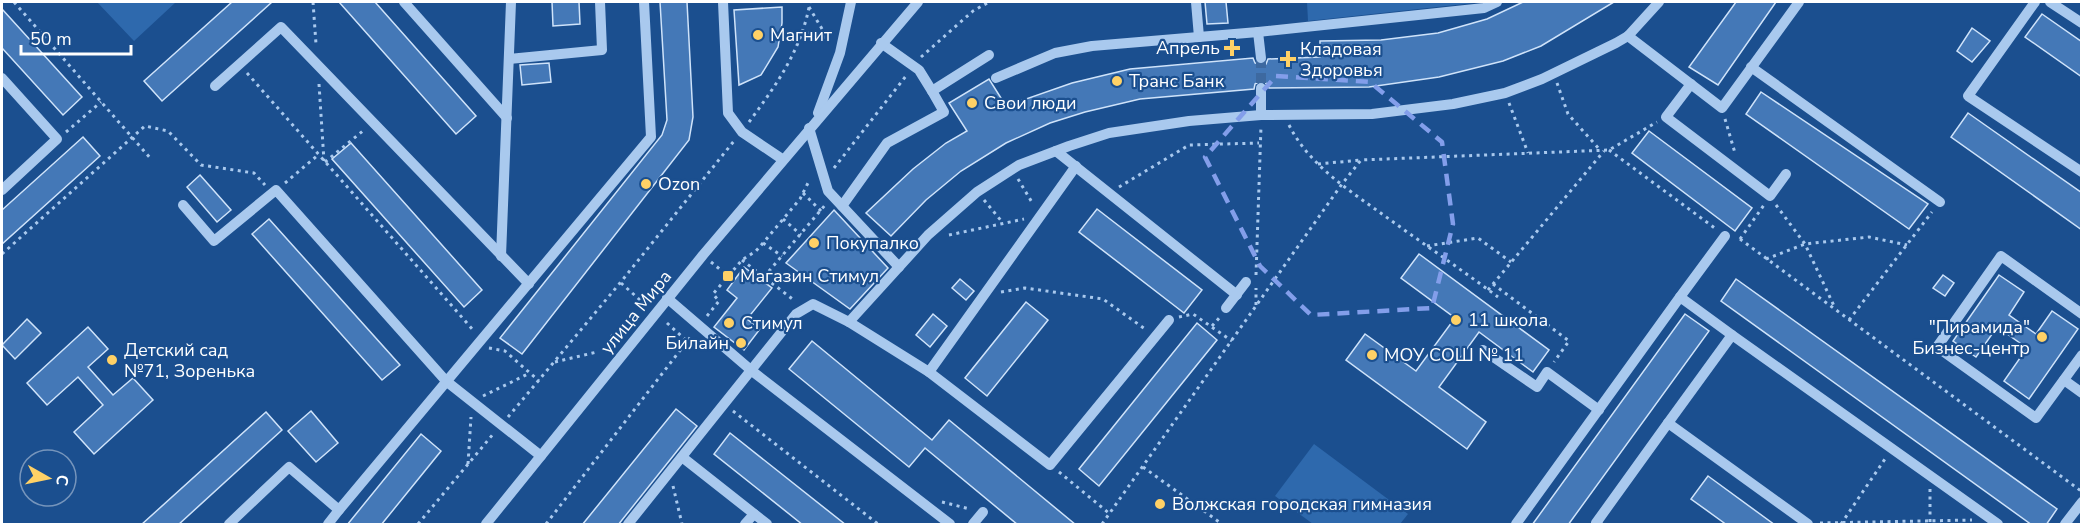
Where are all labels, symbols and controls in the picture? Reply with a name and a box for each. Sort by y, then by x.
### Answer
scale bar [21,18,130,56]
place label: Магнит [770,23,832,47]
text: 50 m [30,27,72,51]
marker: Магнит [751,28,765,42]
place label: Апрель [1156,36,1220,60]
place label: Кладовая Здоровья [1300,37,1383,82]
marker: Апрель [1225,41,1239,55]
marker: Кладовая Здоровья [1281,52,1295,66]
place label: Транс Банк [1129,69,1225,93]
marker: Транс Банк [1110,74,1124,88]
place label: Свои люди [984,91,1077,115]
marker: Свои люди [965,96,979,110]
place label: Ozon [658,172,700,196]
marker: Ozon [639,177,653,191]
place label: Покупалко [826,231,919,255]
marker: Покупалко [807,236,821,250]
place label: Магазин Стимул [740,264,879,288]
street label: улица Мира [595,265,677,359]
marker: Магазин Стимул [721,269,735,283]
place label: 11 школа [1468,308,1548,332]
place label: Стимул [741,311,803,335]
marker: 11 школа [1449,313,1463,327]
place label: "Пирамида" Бизнес-центр [1912,315,2030,360]
marker: Стимул [722,316,736,330]
marker: "Пирамида" Бизнес-центр [2035,330,2049,344]
place label: Билайн [665,331,729,355]
marker: Билайн [734,336,748,350]
place label: Детский сад №71, Зоренька [124,338,255,383]
place label: МОУ СОШ № 11 [1384,343,1524,367]
marker: МОУ СОШ № 11 [1365,348,1379,362]
marker: Детский сад №71, Зоренька [105,353,119,367]
north arrow [18,448,78,508]
text: С [50,473,74,487]
place label: Волжская городская гимназия [1172,492,1432,516]
marker: Волжская городская гимназия [1153,497,1167,511]

